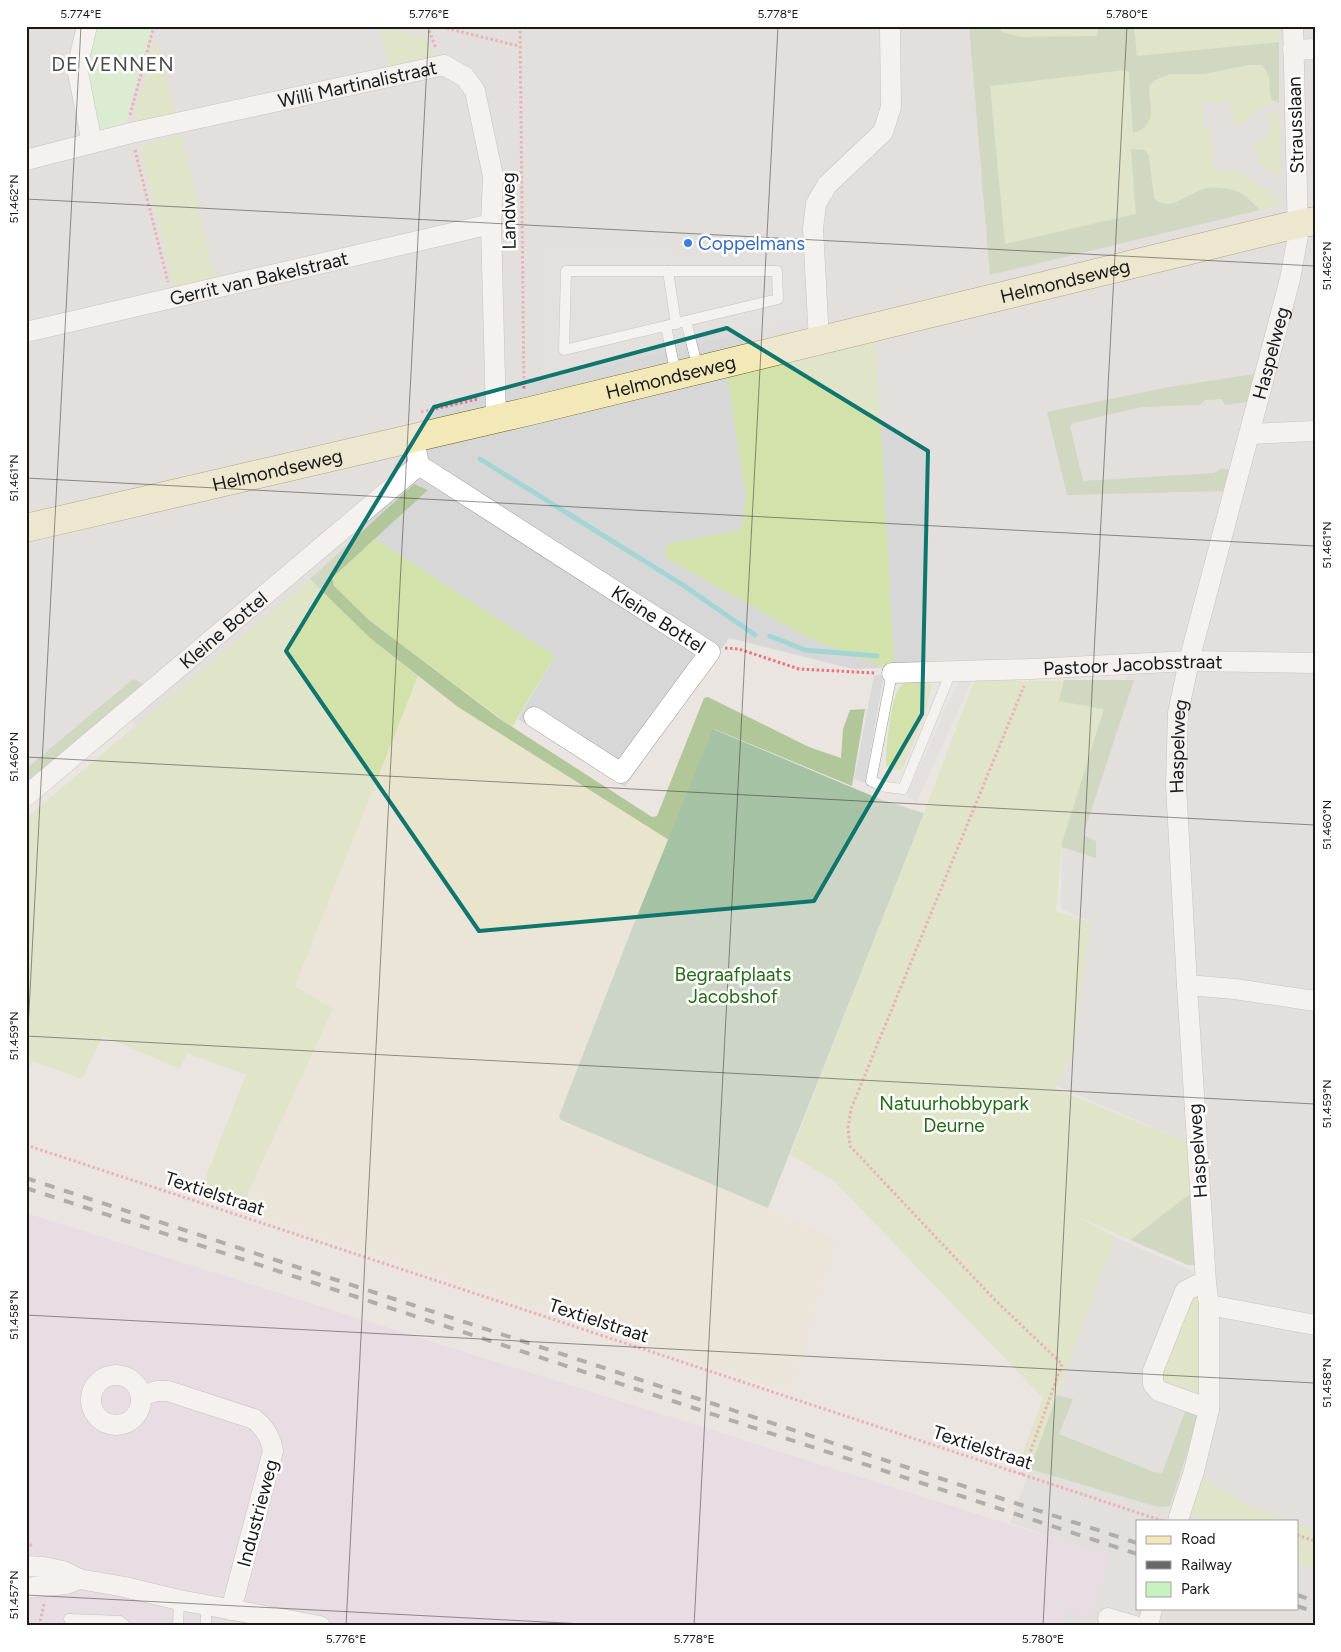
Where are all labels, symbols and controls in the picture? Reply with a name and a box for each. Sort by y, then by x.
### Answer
text: 5.774°E [60,7,102,21]
text: 5.776°E [409,7,449,21]
text: 5.778°E [757,7,799,21]
text: 5.780°E [1106,7,1148,21]
district label: DE VENNEN [51,52,175,76]
street label: Willi Martinalistraat [276,56,439,113]
street label: Strausslaan [1282,76,1309,174]
street label: Landweg [496,172,521,250]
text: 51.462°N [7,174,21,224]
place label: Coppelmans [698,232,805,255]
marker: Coppelmans [682,237,694,249]
text: 51.462°N [1320,241,1334,291]
street label: Gerrit van Bakelstraat [167,247,350,310]
street label: Helmondseweg [998,254,1132,308]
street label: Haspelweg [1248,304,1294,402]
street label: Helmondseweg [603,350,738,404]
street label: Helmondseweg [210,444,345,496]
text: 51.461°N [7,454,21,502]
text: 51.461°N [1320,521,1334,569]
street label: Kleine Bottel [607,581,710,658]
street label: Kleine Bottel [175,587,272,674]
street label: Pastoor Jacobsstraat [1043,650,1223,680]
street label: Haspelweg [1165,697,1193,794]
text: 51.460°N [7,732,21,782]
text: 51.460°N [1320,800,1334,850]
park label: Begraafplaats Jacobshof [675,963,792,1008]
text: 51.459°N [7,1011,21,1061]
text: 51.459°N [1320,1079,1334,1129]
park label: Natuurhobbypark Deurne [879,1092,1029,1137]
street label: Haspelweg [1183,1103,1212,1199]
street label: Textielstraat [162,1167,268,1220]
text: 51.458°N [7,1290,21,1340]
street label: Textielstraat [546,1294,652,1347]
text: 51.458°N [1320,1358,1334,1408]
street label: Textielstraat [930,1421,1036,1474]
street label: Industrieweg [232,1457,283,1570]
legend [1136,1520,1298,1610]
text: Road [1181,1530,1216,1548]
text: Railway [1181,1556,1232,1574]
text: 51.457°N [7,1571,21,1619]
text: Park [1181,1580,1210,1598]
text: 5.776°E [326,1632,366,1646]
text: 5.778°E [673,1632,715,1646]
text: 5.780°E [1022,1632,1064,1646]

